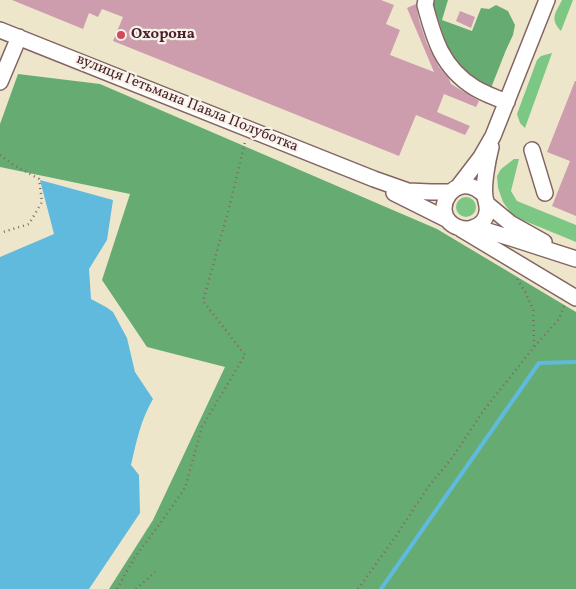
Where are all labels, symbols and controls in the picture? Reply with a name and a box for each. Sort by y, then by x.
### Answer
place label: Охорона [131,26,195,44]
marker: Охорона [115,29,127,41]
street label: вулиця Гетьмана Павла Полуботка [73,51,301,157]

